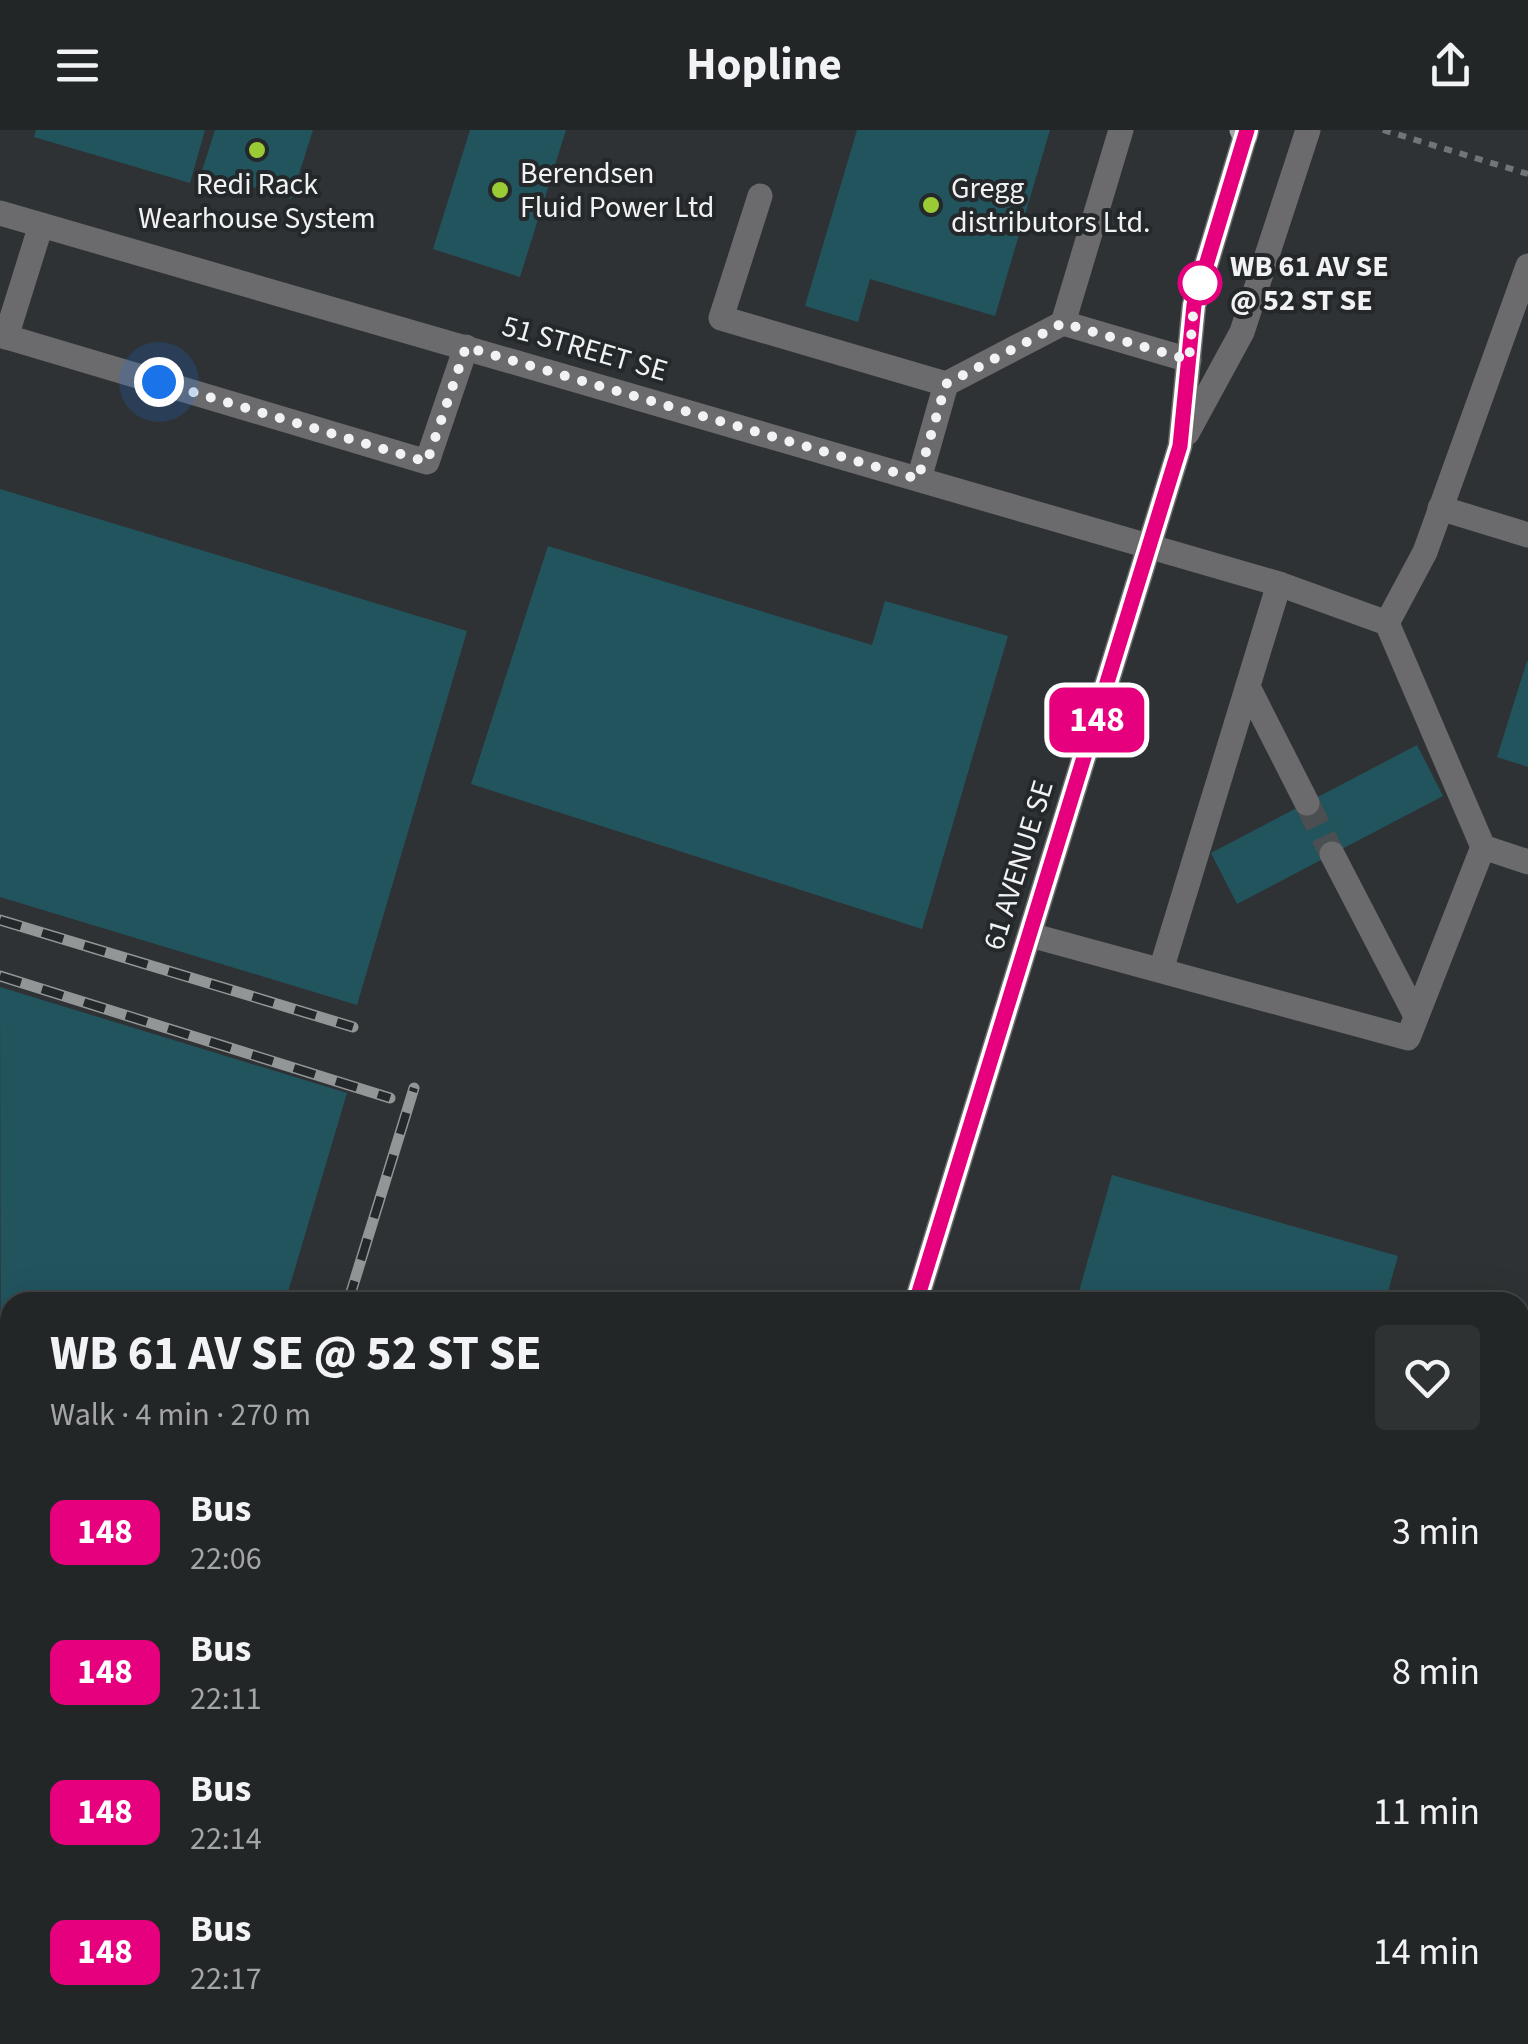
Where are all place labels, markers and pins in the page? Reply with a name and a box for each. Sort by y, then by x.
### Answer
marker: Redi Rack Wearhouse System [246,139,268,161]
place label: Berendsen Fluid Power Ltd [520,152,714,229]
place label: Redi Rack Wearhouse System [138,163,376,240]
place label: Gregg distributors Ltd. [951,167,1151,244]
marker: Berendsen Fluid Power Ltd [489,179,511,201]
marker: Gregg distributors Ltd. [920,194,942,216]
place label: WB 61 AV SE @ 52 ST SE [1230,245,1389,322]
marker: WB 61 AV SE @ 52 ST SE [1179,262,1221,304]

